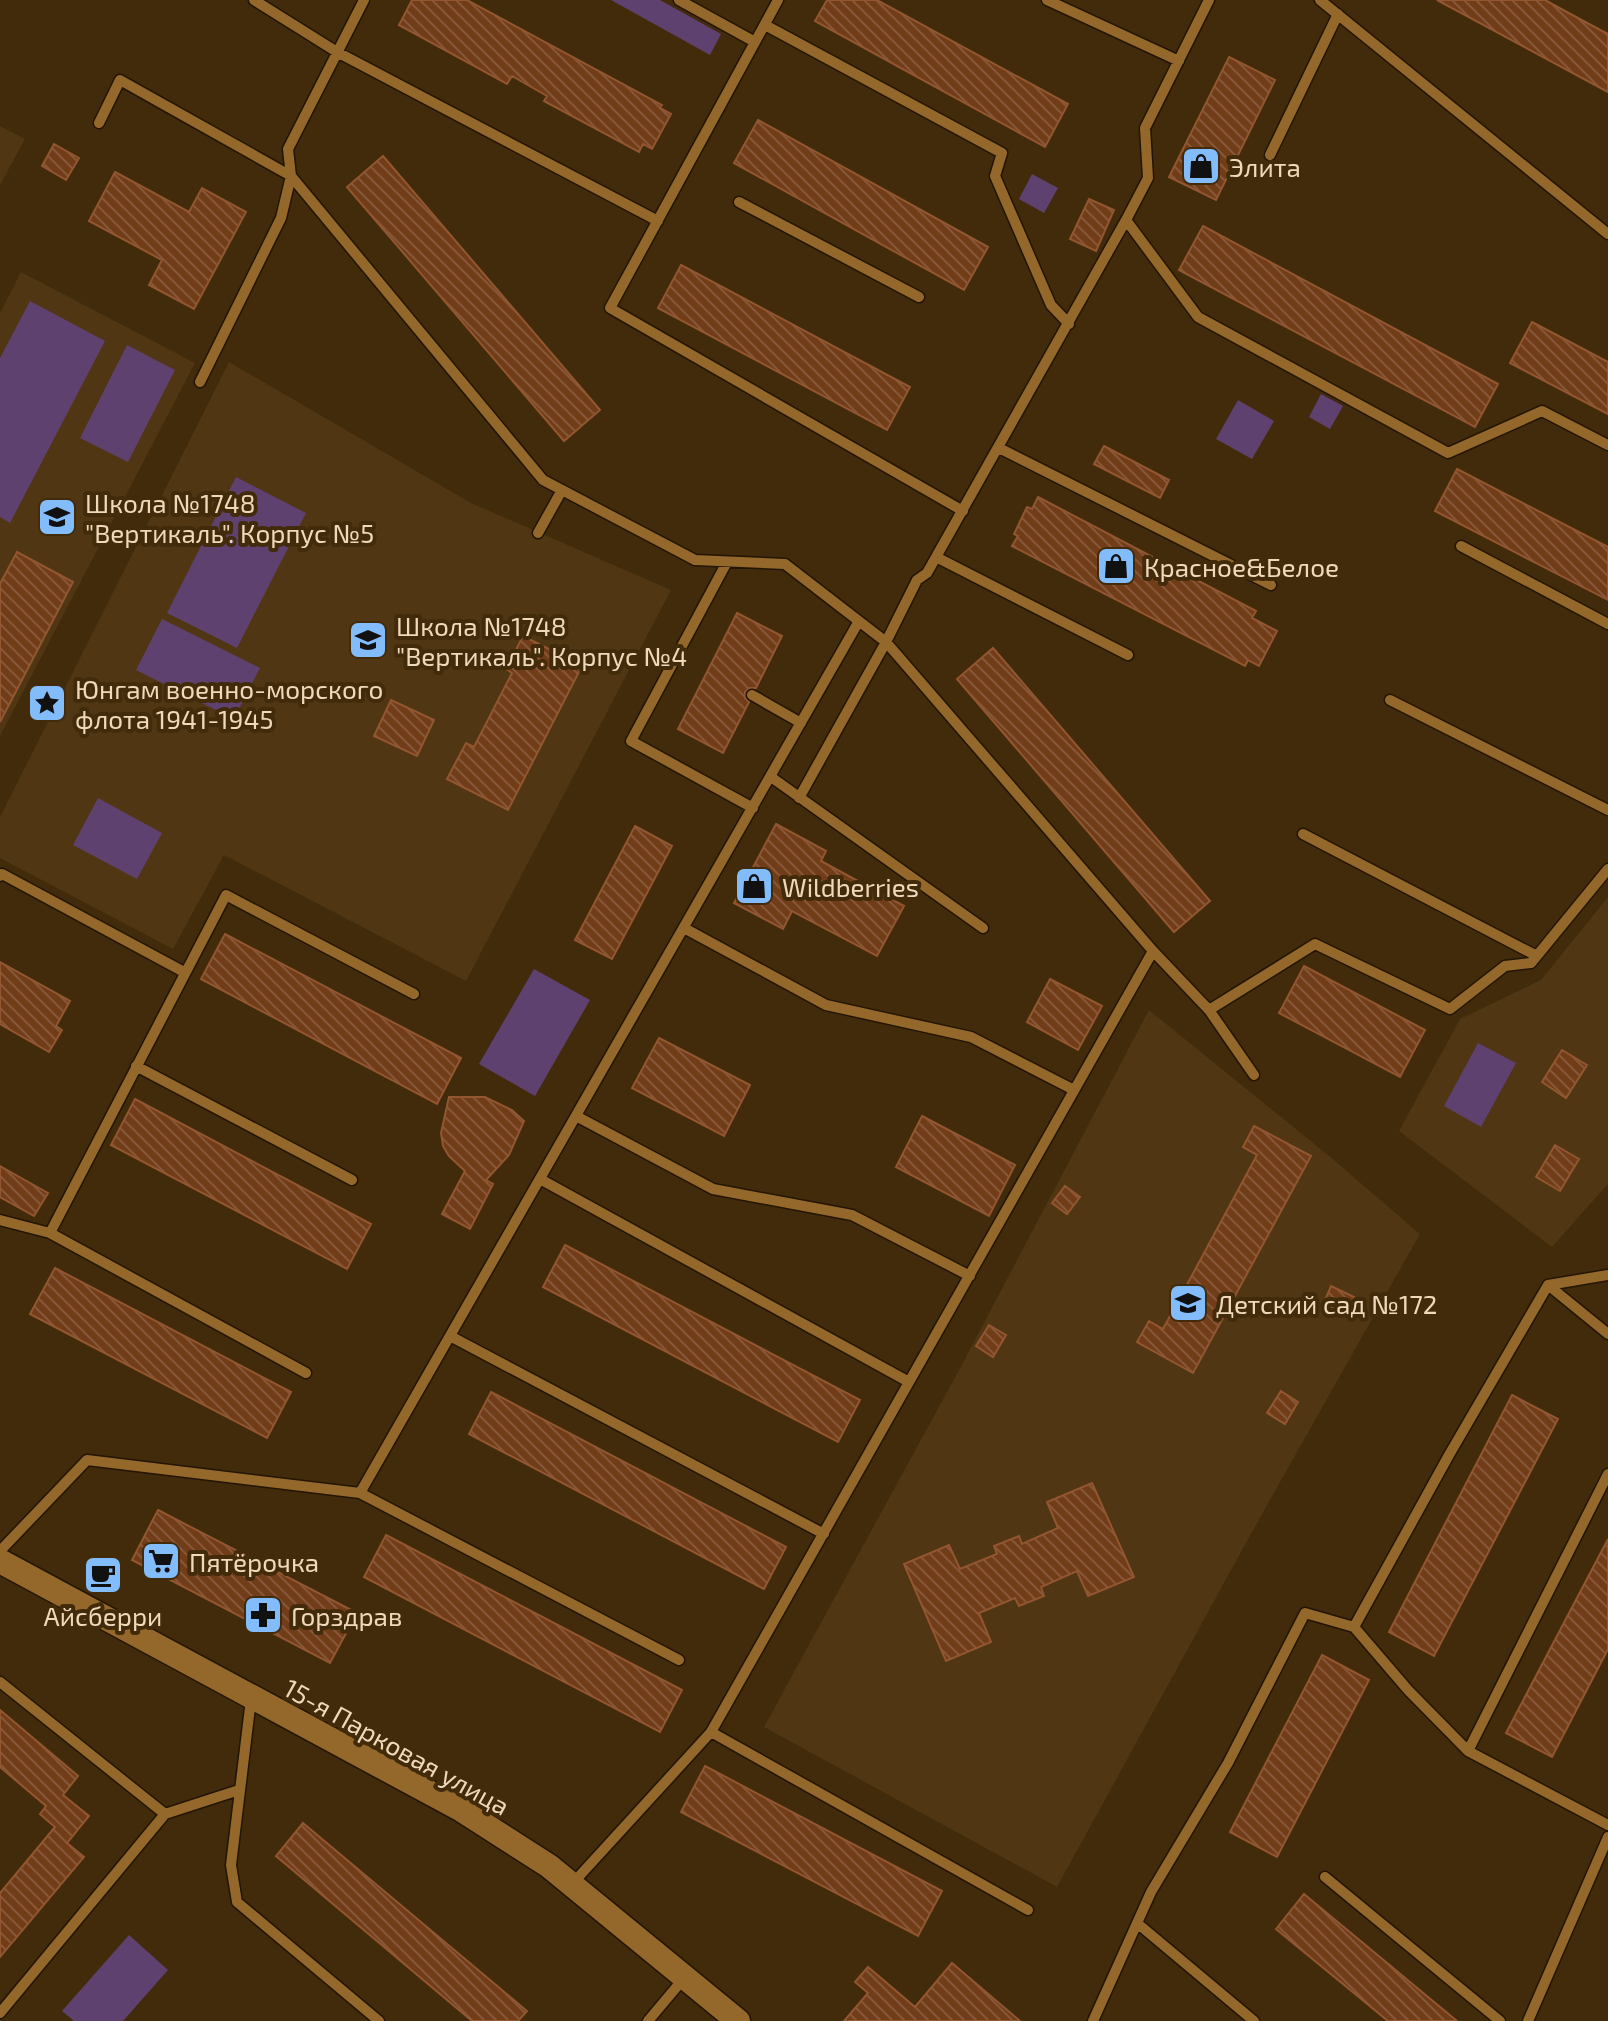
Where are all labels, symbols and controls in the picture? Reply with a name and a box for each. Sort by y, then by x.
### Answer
shop icon: Элита [1180,145,1222,187]
place label: Элита [1229,151,1301,182]
place label: Школа №1748 "Вертикаль". Корпус №5 [85,487,374,549]
school or university icon: Школа №1748 "Вертикаль". Корпус №5 [36,496,78,538]
shop icon: Красное&Белое [1095,545,1137,587]
place label: Красное&Белое [1144,551,1339,582]
place label: Школа №1748 "Вертикаль". Корпус №4 [396,610,687,672]
school or university icon: Школа №1748 "Вертикаль". Корпус №4 [347,619,389,661]
place label: Юнгам военно-морского флота 1941-1945 [75,673,383,734]
place icon: Юнгам военно-морского флота 1941-1945 [26,682,68,724]
shop icon: Wildberries [733,865,775,907]
place label: Wildberries [782,871,919,902]
school or university icon: Детский сад №172 [1167,1282,1209,1324]
place label: Детский сад №172 [1216,1288,1437,1319]
supermarket icon: Пятёрочка [140,1540,182,1582]
place label: Пятёрочка [189,1546,319,1577]
cafe icon: Айсберри [82,1554,124,1596]
pharmacy icon: Горздрав [242,1594,284,1636]
place label: Айсберри [44,1600,162,1631]
place label: Горздрав [291,1600,402,1631]
street label: 15-я Парковая улица [278,1671,515,1822]

